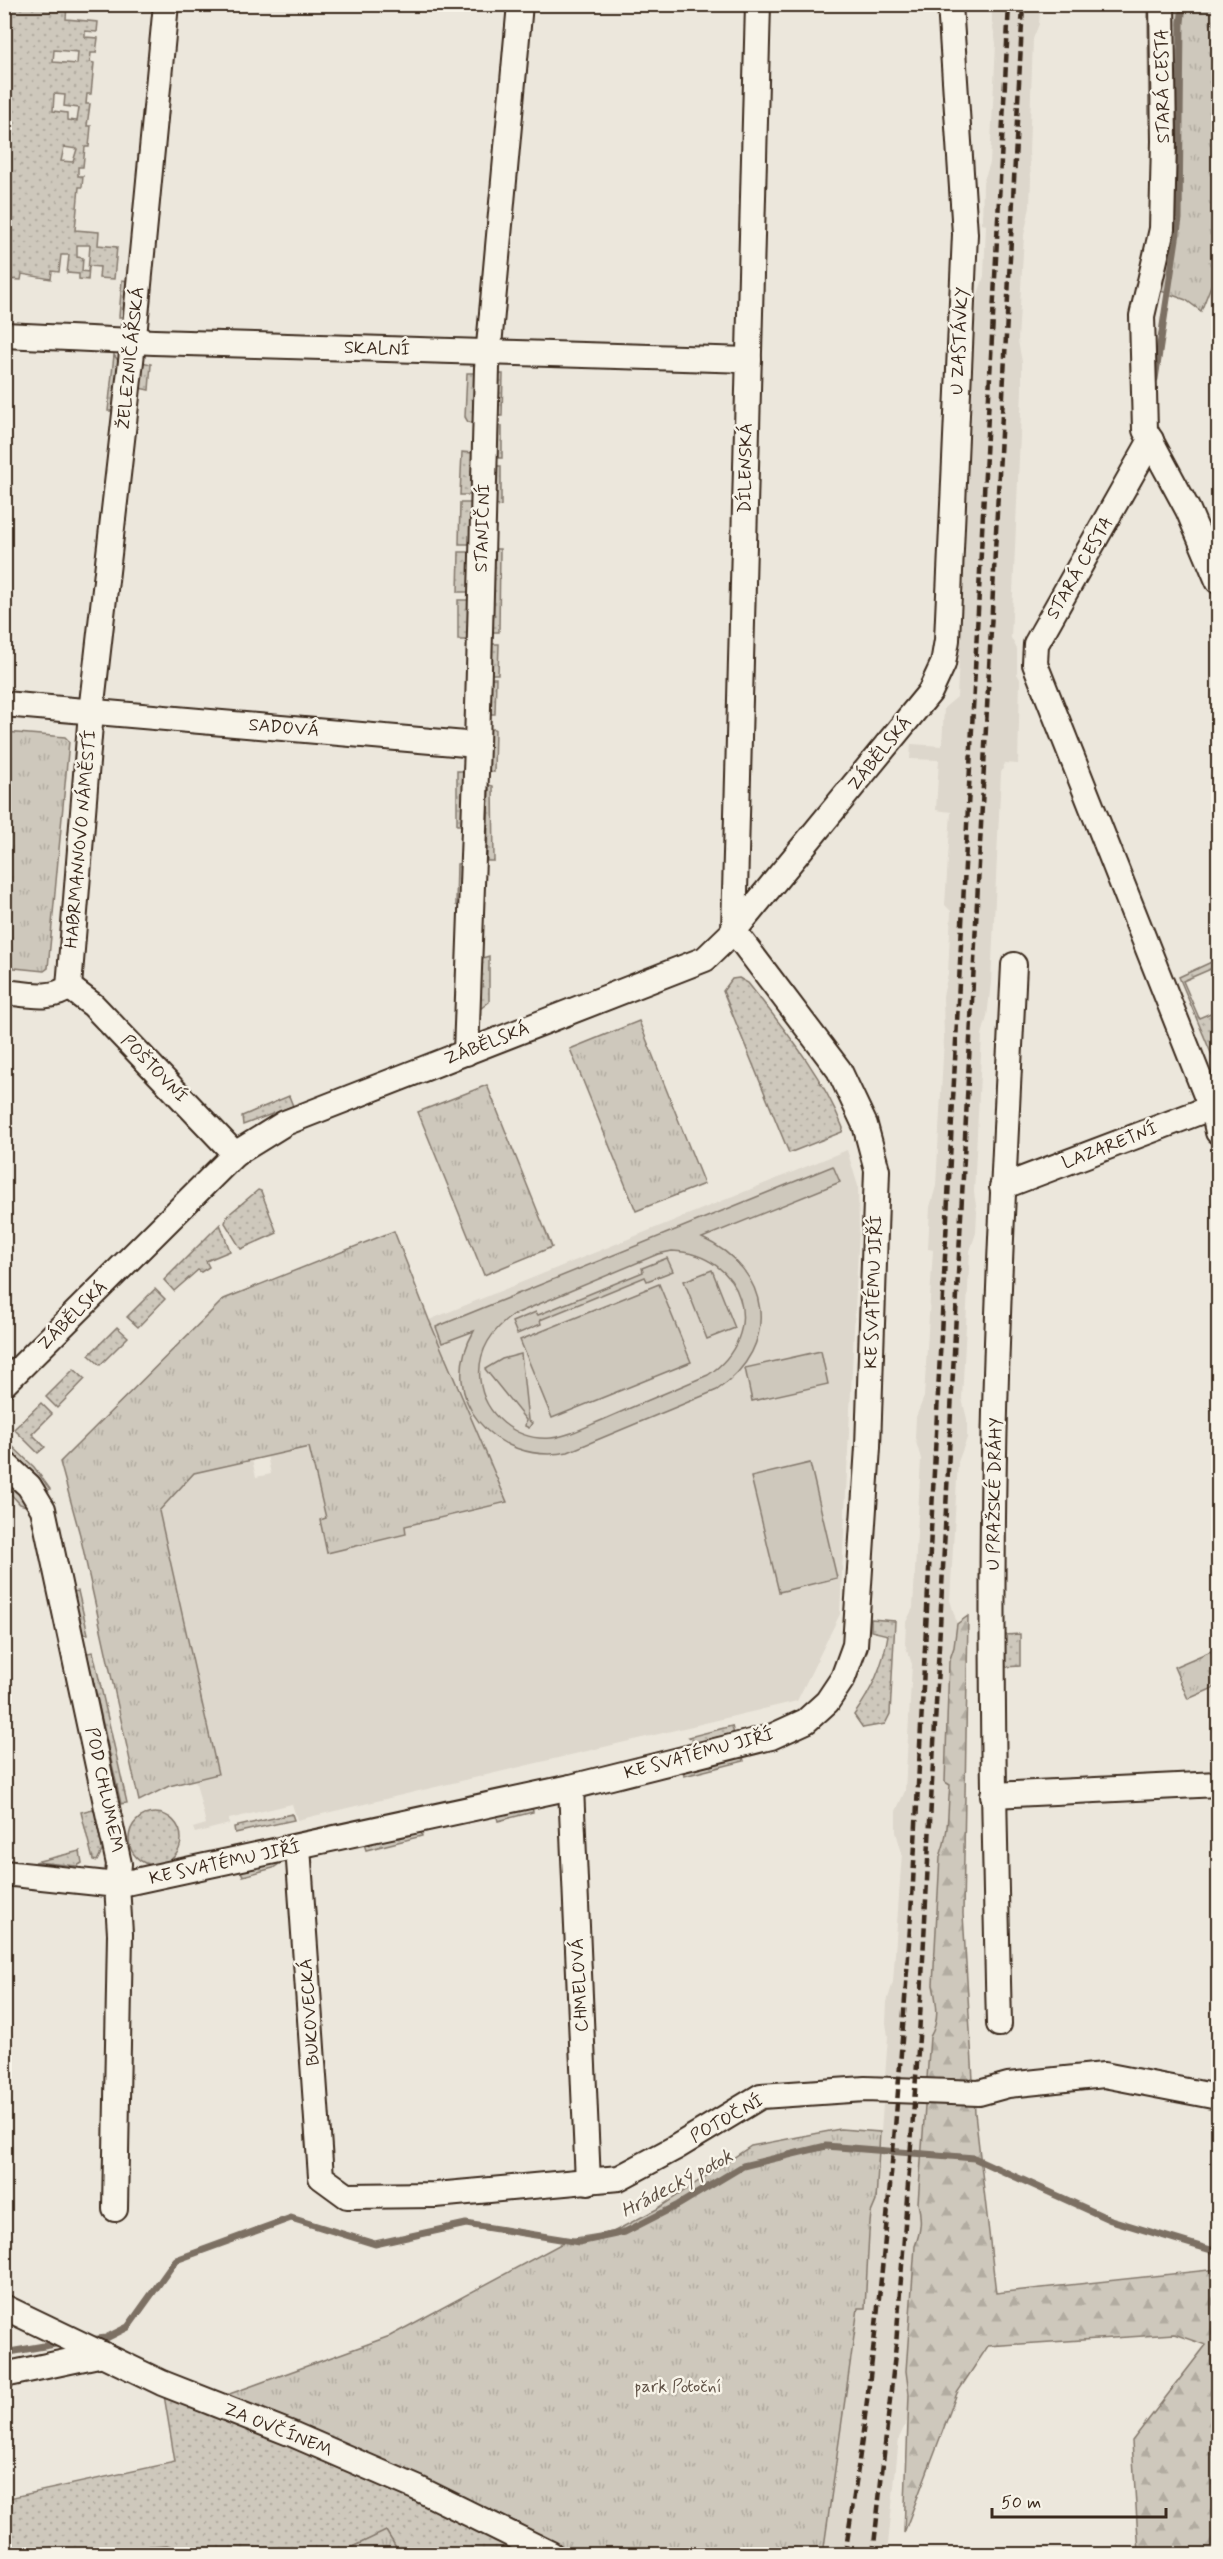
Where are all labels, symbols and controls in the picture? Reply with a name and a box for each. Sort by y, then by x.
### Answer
street label: STARÁ CESTA [1150,28,1176,144]
street label: ŽELEZNIČÁŘSKÁ [112,286,150,430]
street label: U ZASTÁVKY [945,286,975,396]
street label: SKALNÍ [344,336,410,362]
street label: DÍLENSKÁ [733,423,759,513]
street label: STANIČNÍ [469,483,497,573]
street label: STARÁ CESTA [1041,512,1119,624]
street label: ZÁBĚLSKÁ [842,712,918,796]
street label: SADOVÁ [248,713,320,743]
street label: HABRMANNOVO NÁMĚSTÍ [59,729,103,949]
street label: ZÁBĚLSKÁ [441,1017,533,1071]
street label: POŠTOVNÍ [115,1030,193,1108]
street label: LAZARETNÍ [1059,1117,1161,1175]
street label: KE SVATÉMU JIŘÍ [859,1215,889,1369]
street label: ZÁBĚLSKÁ [33,1276,113,1356]
street label: U PRAŽSKÉ DRÁHY [982,1417,1008,1571]
street label: KE SVATÉMU JIŘÍ [622,1723,776,1785]
street label: POD CHLUMEM [79,1725,129,1855]
street label: KE SVATÉMU JIŘÍ [147,1835,303,1891]
street label: CHMELOVÁ [566,1937,594,2033]
street label: BUKOVECKÁ [294,1957,326,2067]
street label: POTOČNÍ [686,2089,768,2149]
water label: Hrádecký potok [616,2143,738,2225]
park label: park Potoční [634,2375,722,2399]
street label: ZA OVČÍNEM [220,2397,336,2463]
scale bar [992,2481,1166,2519]
text: 50 m [1001,2491,1041,2515]

